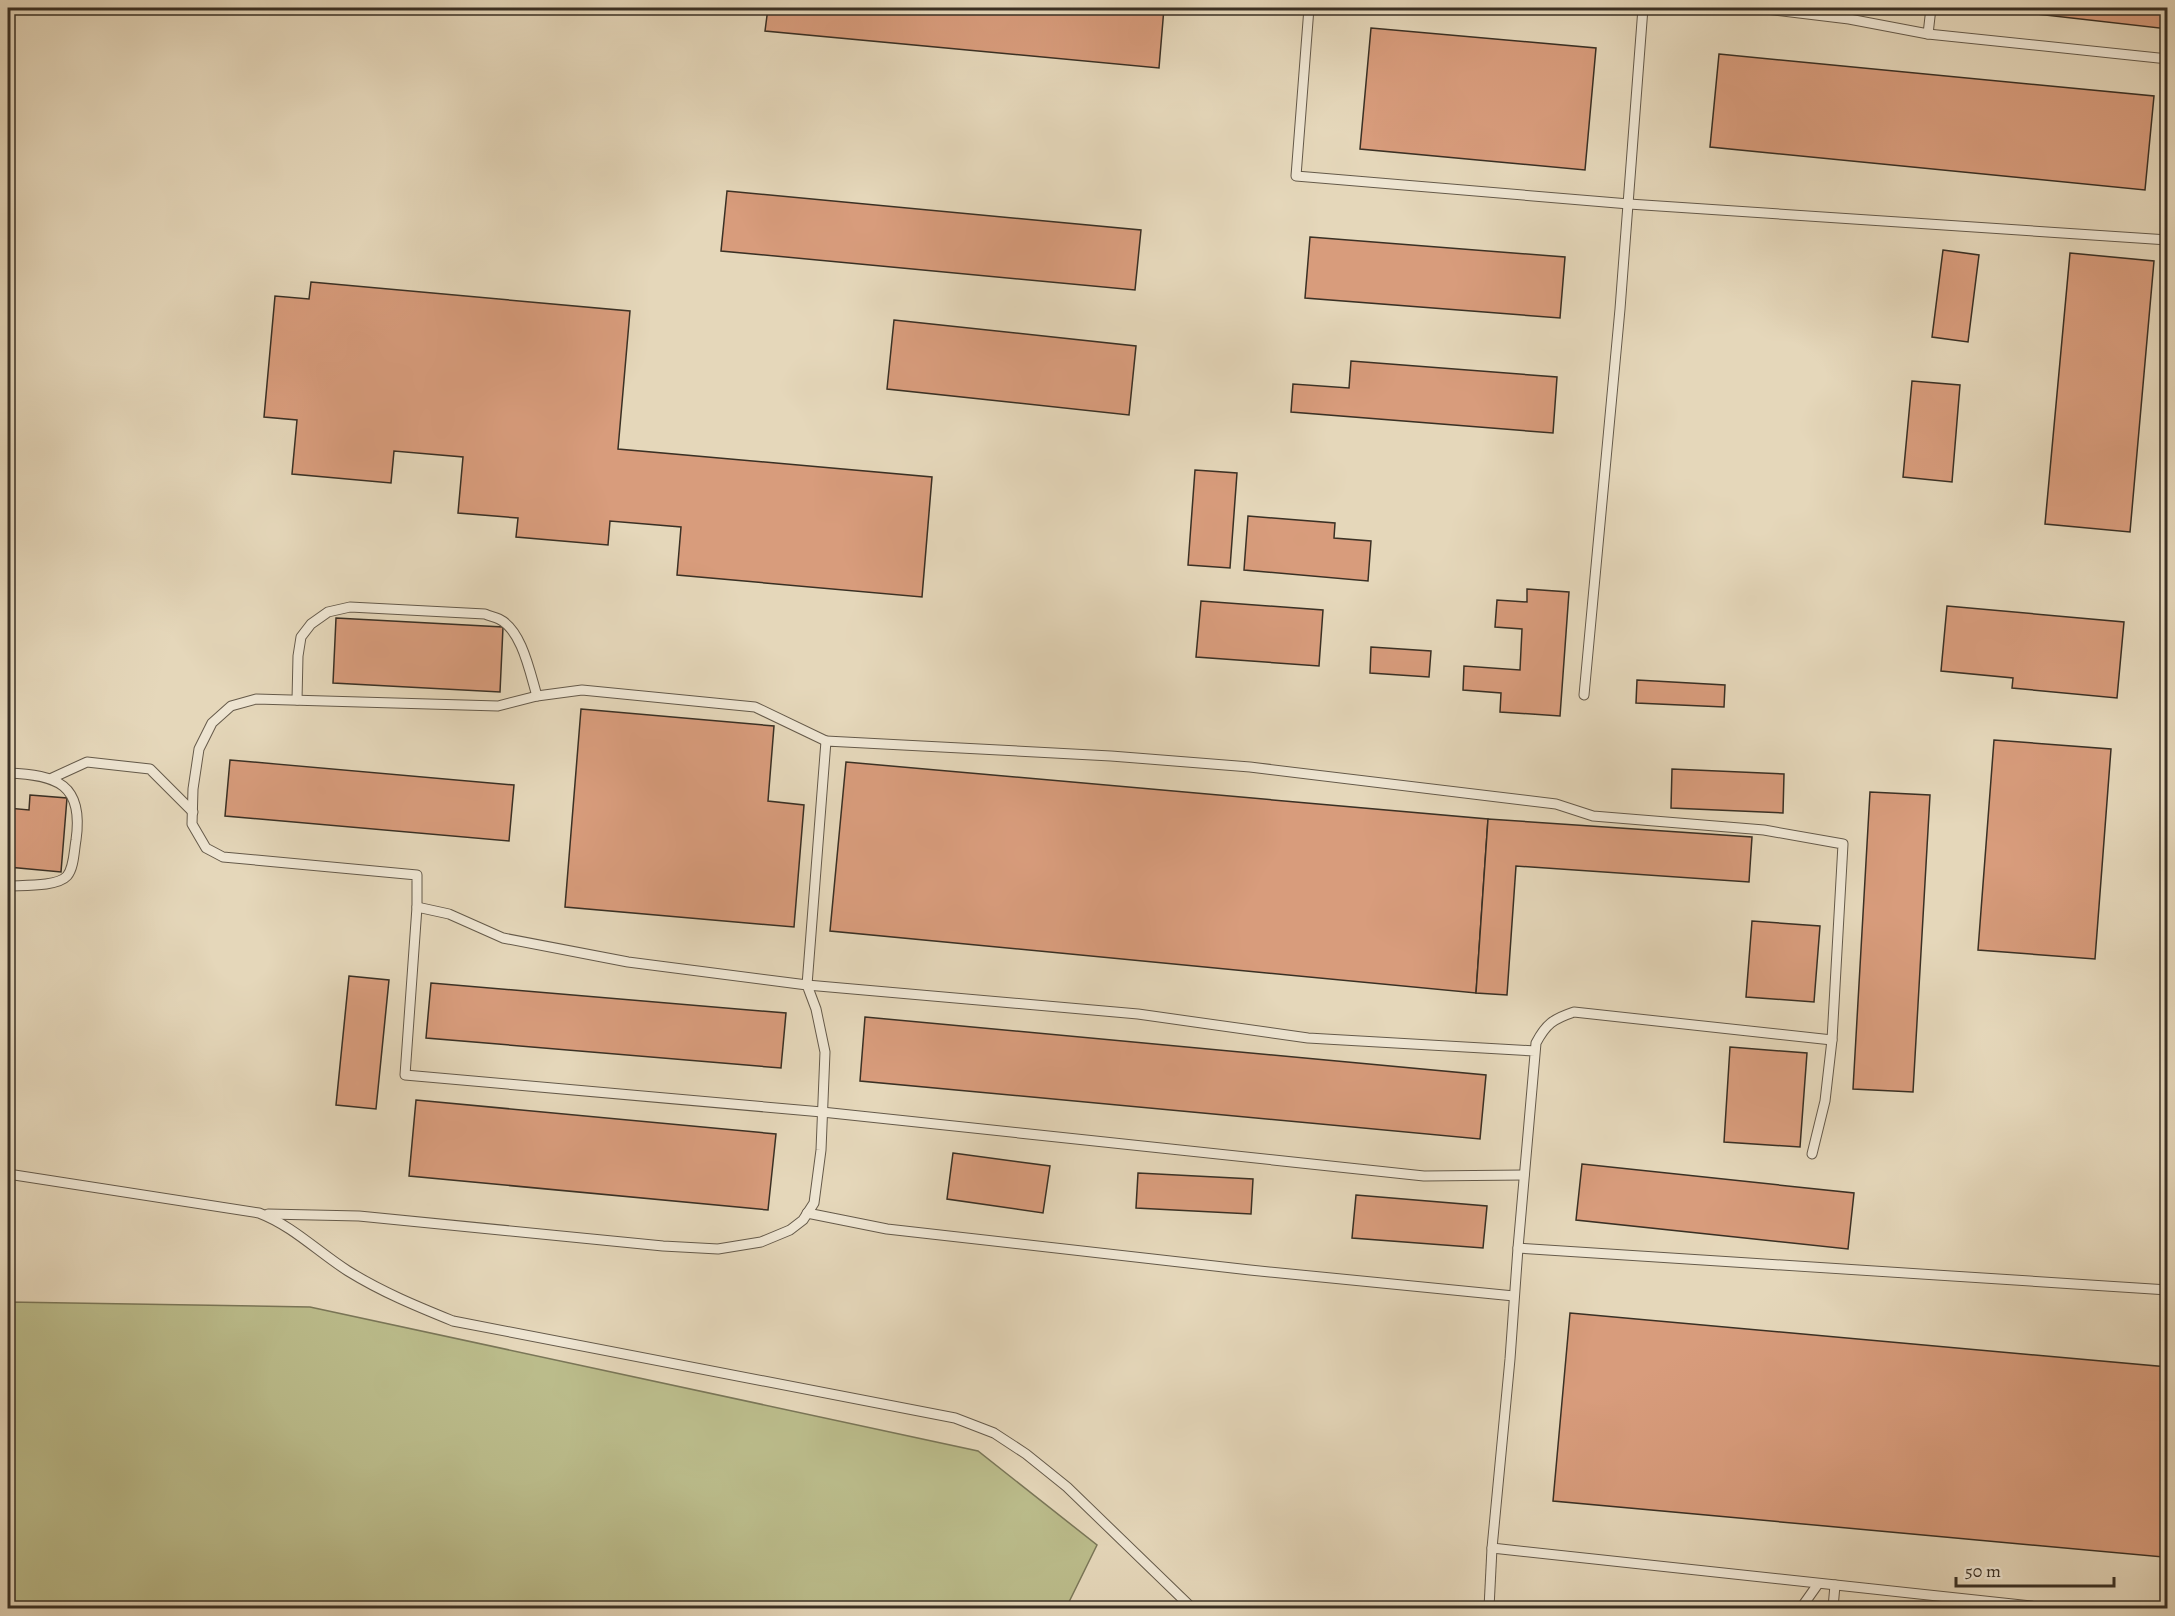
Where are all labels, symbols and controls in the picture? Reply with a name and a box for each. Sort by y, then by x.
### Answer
scale bar [1956,1550,2114,1588]
text: 50 m [1965,1559,2001,1583]

